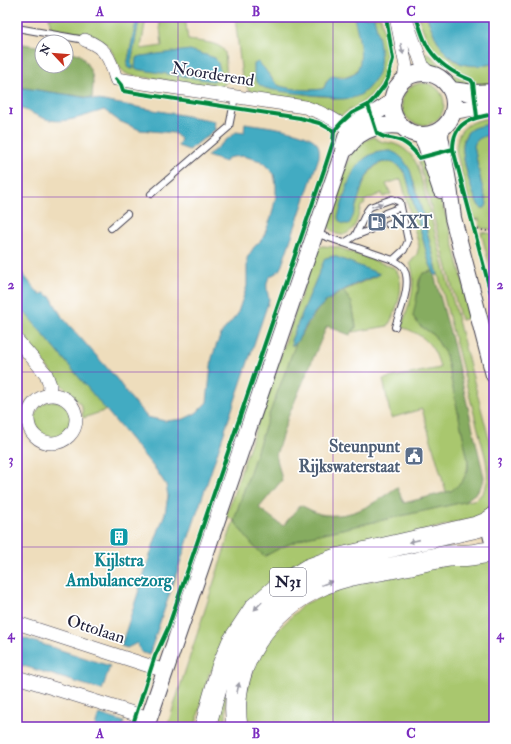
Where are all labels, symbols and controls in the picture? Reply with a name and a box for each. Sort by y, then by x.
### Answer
text: A [95,4,105,20]
text: B [252,4,260,20]
text: C [406,4,416,20]
north arrow [34,34,74,74]
text: N [37,42,54,58]
one-way arrow [400,43,406,55]
street label: Noorderend [170,57,256,91]
text: 1 [9,102,14,118]
text: 1 [498,102,503,118]
one-way arrow [371,202,383,208]
fuel station icon: NXT [366,211,388,233]
place label: NXT [390,212,432,233]
text: 2 [8,277,15,293]
text: 2 [497,277,504,293]
place label: Steunpunt Rijkswaterstaat [298,436,400,478]
public building icon: Steunpunt Rijkswaterstaat [403,445,425,467]
text: 3 [9,452,14,468]
text: 3 [498,452,503,468]
building icon: Kijlstra Ambulancezorg [108,526,130,548]
one-way arrow [408,539,420,545]
place label: Kijlstra Ambulancezorg [65,550,173,592]
road number: N31 [270,568,306,596]
one-way arrow [321,580,333,586]
one-way arrow [253,601,263,611]
street label: Ottolaan [64,610,128,648]
text: 4 [6,627,15,643]
text: 4 [495,627,504,643]
one-way arrow [235,682,241,694]
text: A [95,726,105,742]
text: B [252,726,260,742]
text: C [406,726,416,742]

